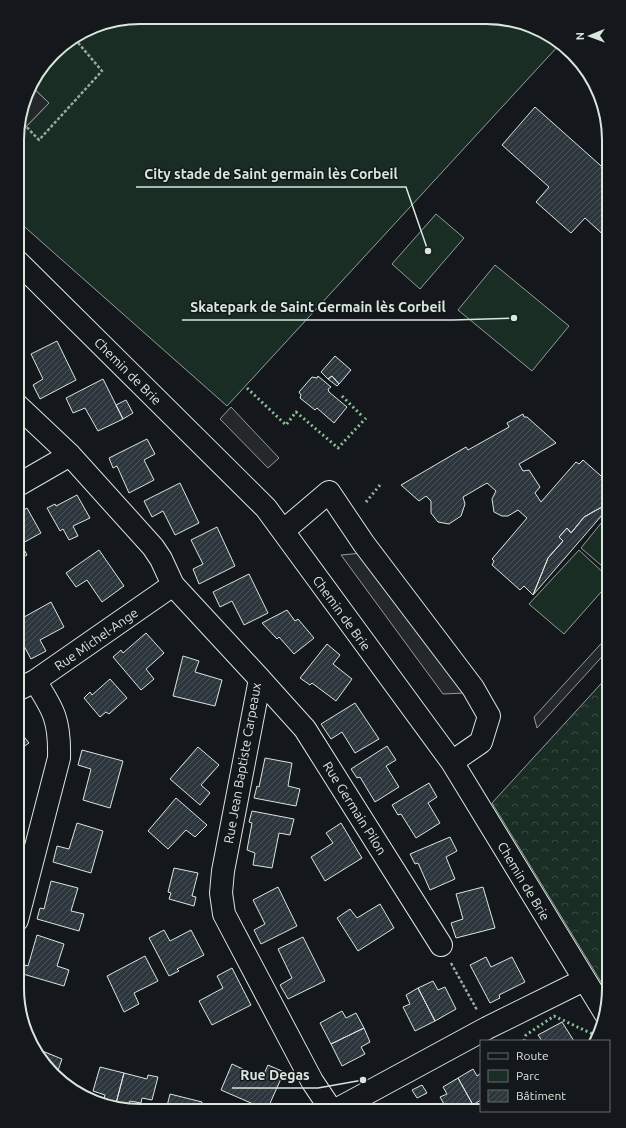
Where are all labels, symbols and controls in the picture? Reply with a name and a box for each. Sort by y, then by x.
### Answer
north arrow [570,16,610,56]
text: N [574,32,586,40]
callout: City stade de Saint germain lès Corbeil [136,161,406,187]
text: City stade de Saint germain lès Corbeil [144,166,398,182]
callout: Skatepark de Saint Germain lès Corbeil [182,294,453,320]
text: Skatepark de Saint Germain lès Corbeil [190,299,446,315]
street label: Chemin de Brie [92,335,164,407]
street label: Chemin de Brie [310,573,374,653]
street label: Rue Michel-Ange [52,605,140,673]
street label: Rue Jean Baptiste Carpeaux [221,681,263,845]
street label: Rue Germain Pilon [321,759,389,857]
street label: Chemin de Brie [495,839,553,923]
legend [480,1040,610,1112]
text: Route [516,1049,549,1062]
callout: Rue Degas [232,1062,318,1088]
text: Rue Degas [240,1067,310,1083]
text: Parc [516,1069,540,1082]
text: Bâtiment [516,1089,566,1102]

